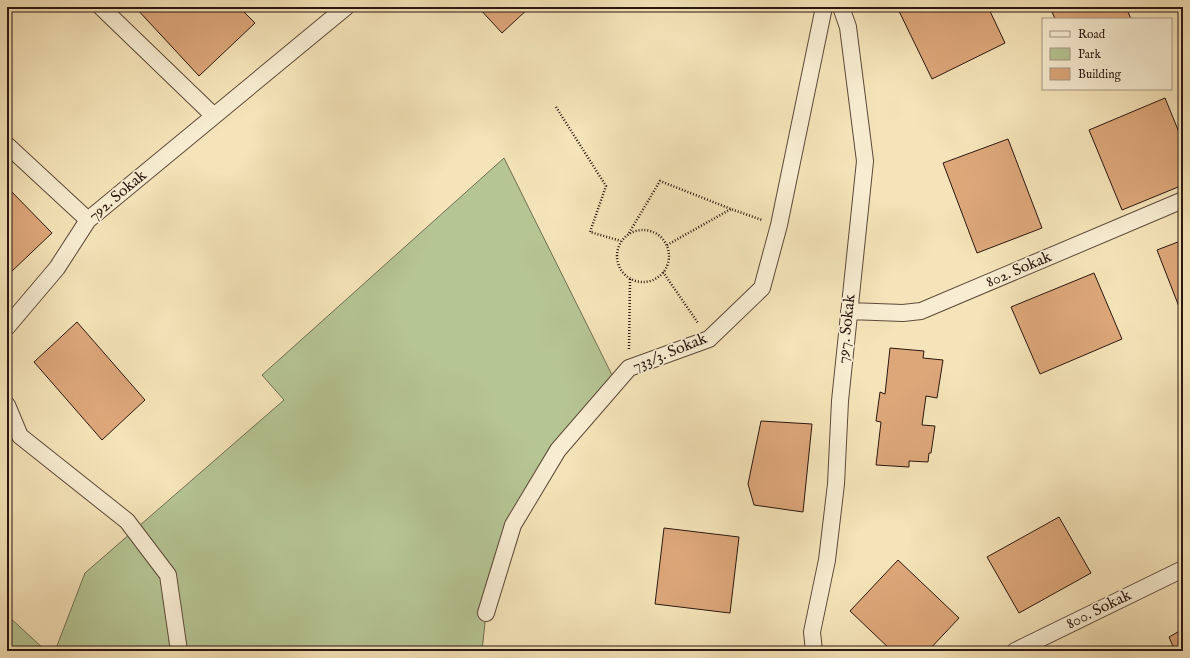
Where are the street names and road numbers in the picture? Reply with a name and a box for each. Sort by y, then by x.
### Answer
street label: 792. Sokak [85,166,151,226]
street label: 802. Sokak [983,247,1055,293]
street label: 797. Sokak [833,293,861,365]
street label: 733/3. Sokak [630,329,711,377]
street label: 800. Sokak [1063,586,1135,634]

